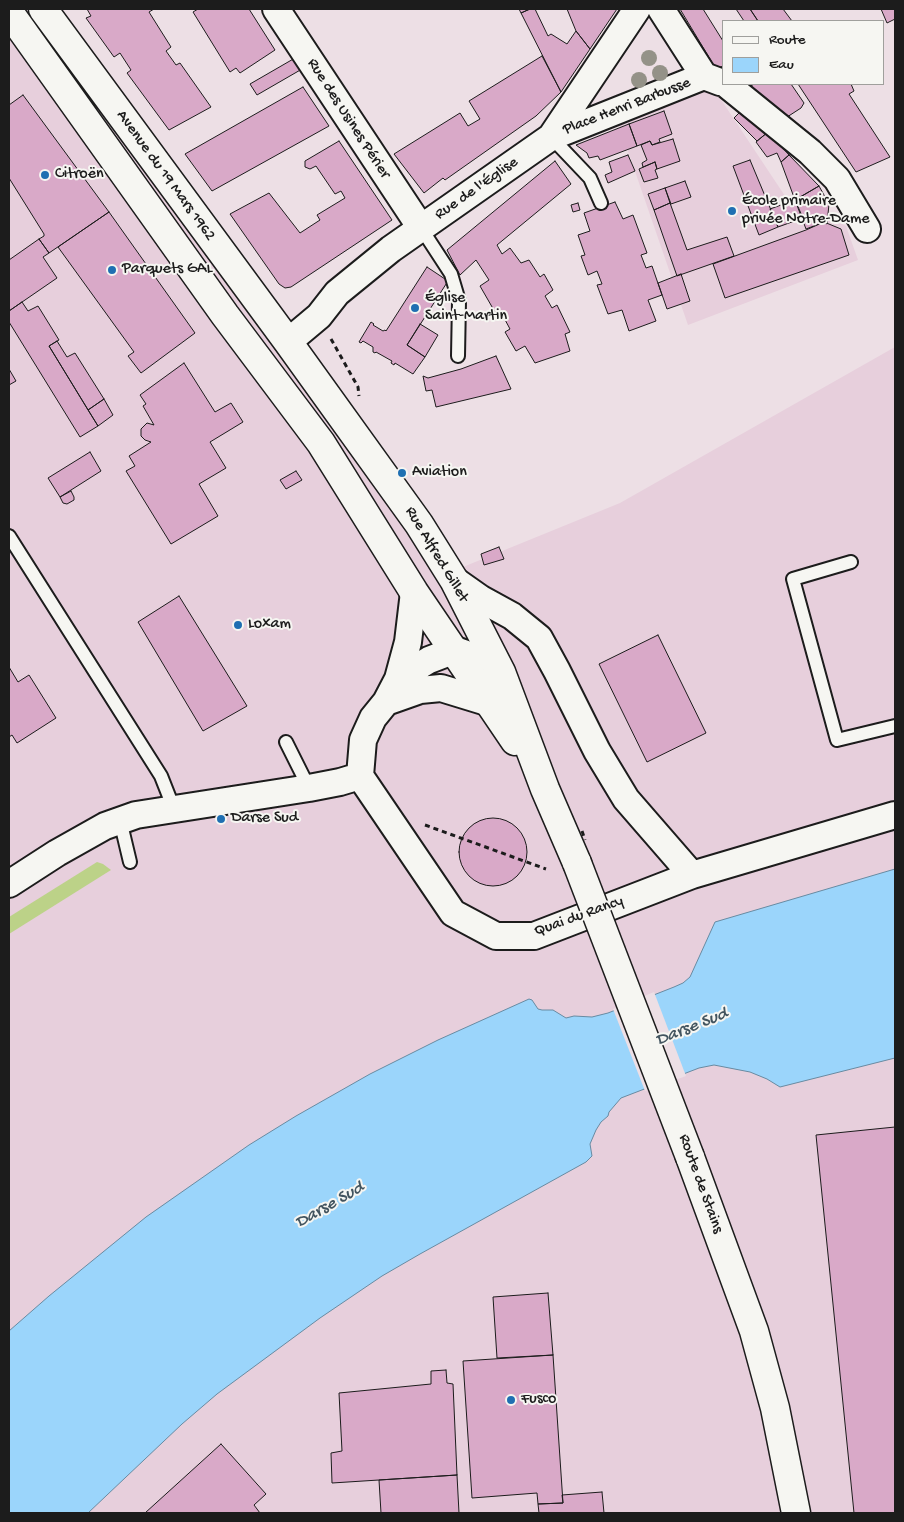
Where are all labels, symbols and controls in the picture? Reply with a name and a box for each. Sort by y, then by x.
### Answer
legend [722,20,884,85]
text: Route [769,31,806,49]
street label: Rue des Usines Périer [302,55,394,183]
text: Eau [769,56,794,74]
street label: Place Henri Barbusse [560,74,694,140]
street label: Avenue du 19 Mars 1962 [111,107,219,245]
street label: Rue de l'Église [432,153,522,225]
place label: Citroën [55,165,104,185]
marker: Citroën [39,169,51,181]
place label: École primaire privée Notre-Dame [742,192,870,230]
marker: École primaire privée Notre-Dame [726,205,738,217]
place label: Parquets GAL [122,260,212,280]
marker: Parquets GAL [106,264,118,276]
place label: Église Saint-Martin [425,289,507,327]
marker: Église Saint-Martin [409,302,421,314]
place label: Aviation [412,463,467,483]
marker: Aviation [396,467,408,479]
street label: Rue Alfred Gillet [400,504,472,606]
place label: Loxam [248,615,291,635]
marker: Loxam [232,619,244,631]
place label: Darse Sud [231,809,298,829]
marker: Darse Sud [215,813,227,825]
street label: Quai du Rancy [532,892,626,942]
water label: Darse Sud [653,1004,731,1052]
street label: Route de Stains [673,1132,727,1236]
water label: Darse Sud [292,1178,368,1234]
place label: Fusco [521,1390,556,1410]
marker: Fusco [505,1394,517,1406]

